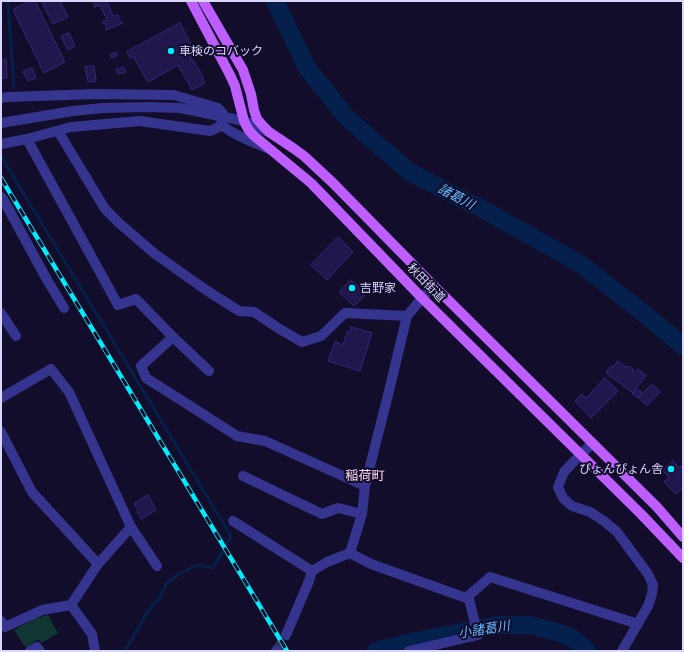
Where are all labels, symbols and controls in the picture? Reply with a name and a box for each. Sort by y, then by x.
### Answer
place label: 車検のコバック [179,44,263,58]
marker: 車検のコバック [166,46,176,56]
water label: 諸葛川 [435,181,477,213]
street label: 秋田街道 [404,261,448,305]
place label: 吉野家 [360,281,396,295]
marker: 吉野家 [347,283,357,293]
place label: ぴょんぴょん舎 [579,462,663,476]
marker: ぴょんぴょん舎 [666,464,676,474]
district label: 稲荷町 [346,468,384,484]
water label: 小諸葛川 [457,618,511,642]

